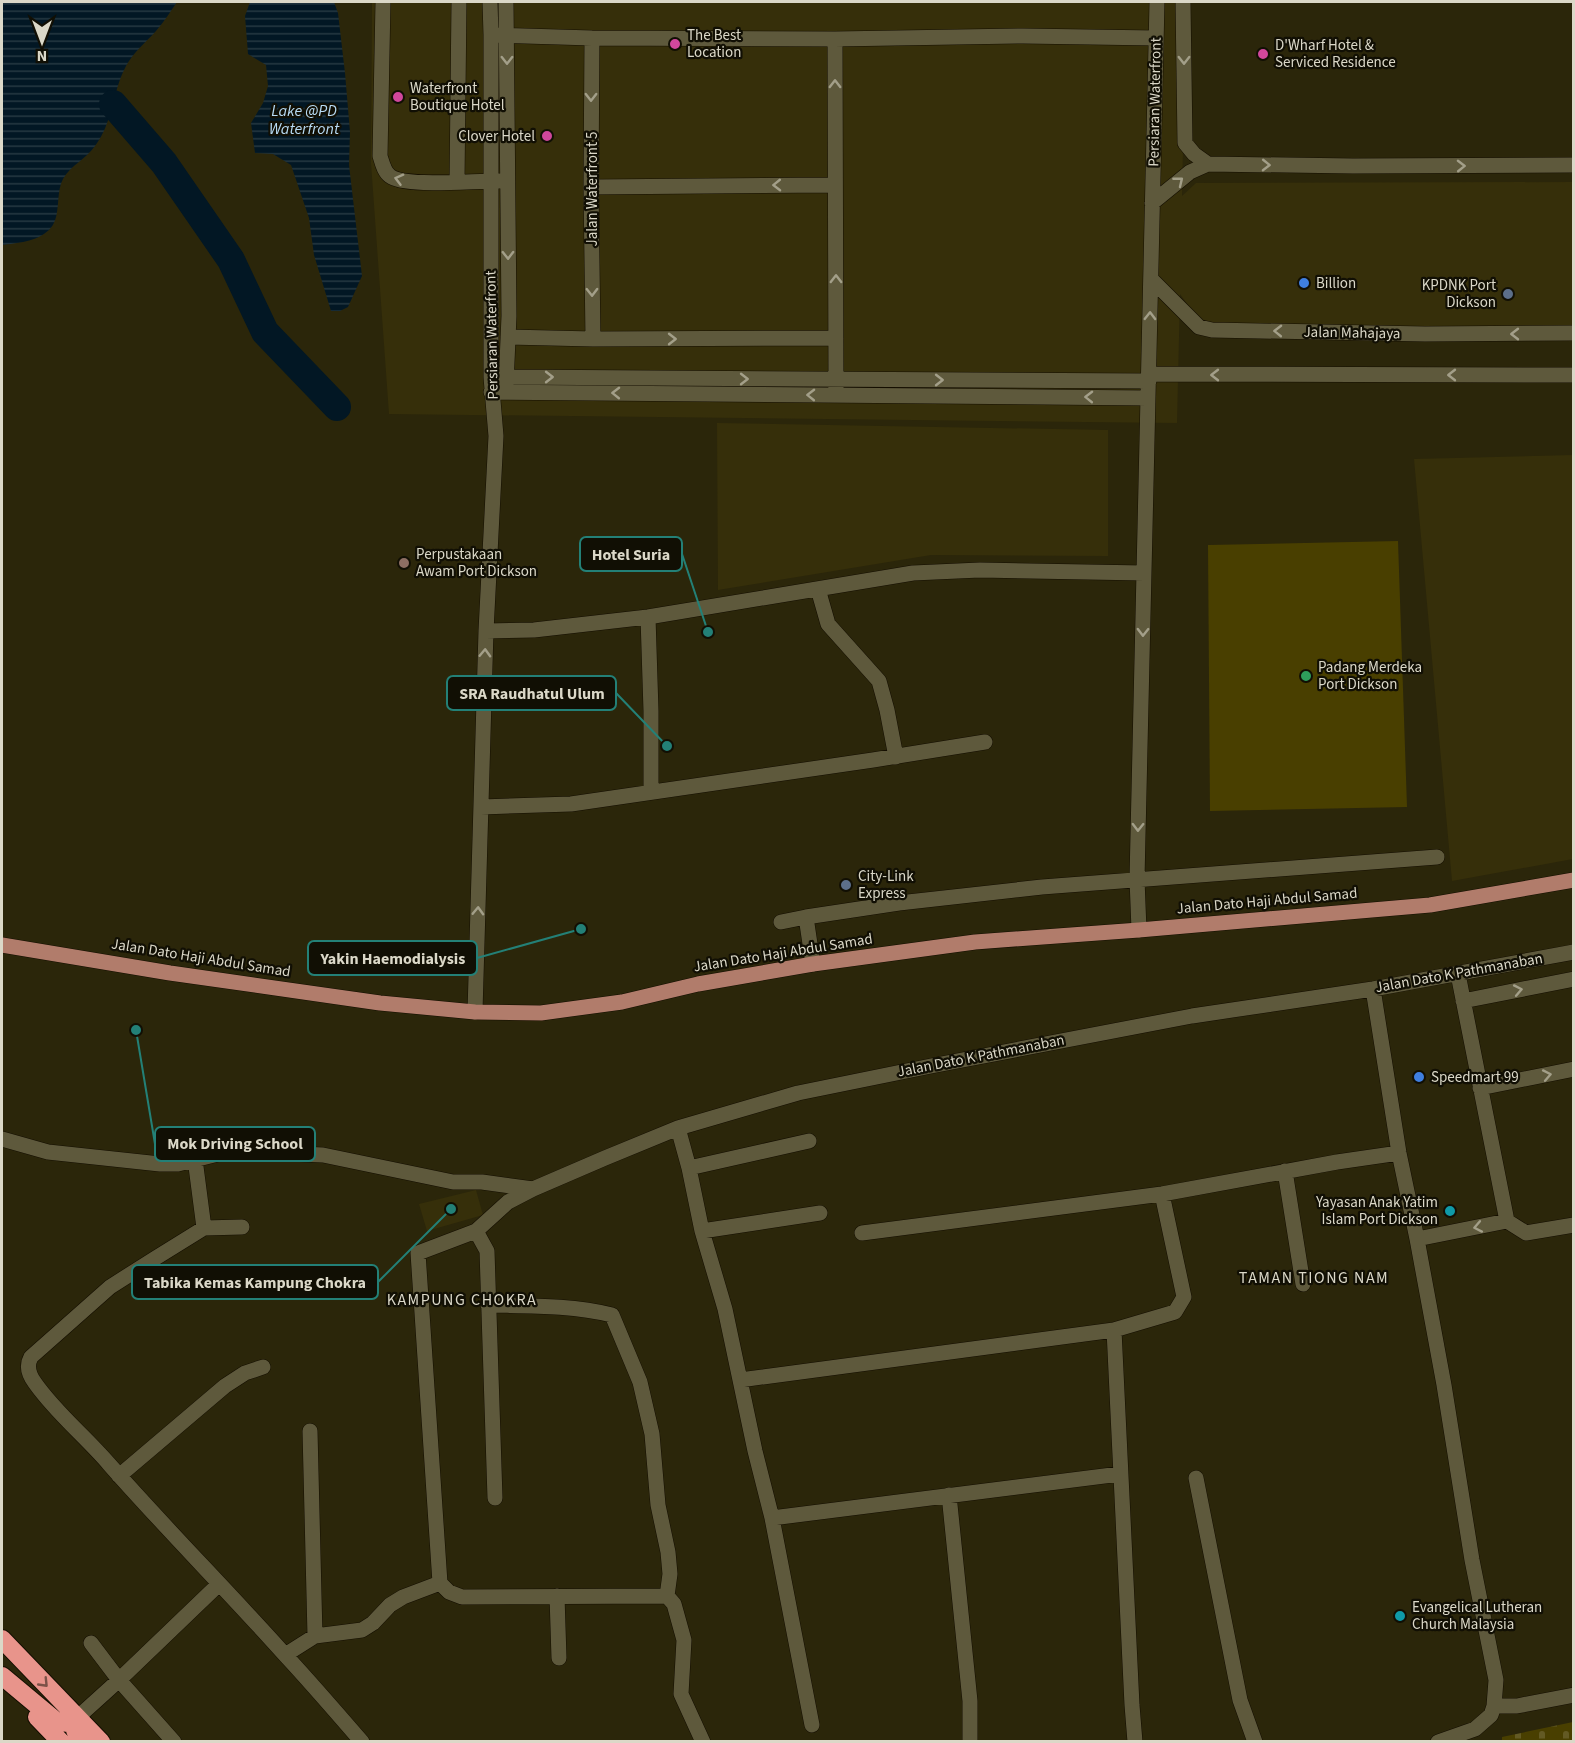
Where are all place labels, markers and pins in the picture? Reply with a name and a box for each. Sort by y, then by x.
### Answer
place label: The Best Location [687,25,741,63]
place label: D'Wharf Hotel & Serviced Residence [1275,35,1396,73]
marker: The Best Location [668,37,682,51]
marker: D'Wharf Hotel & Serviced Residence [1256,47,1270,61]
place label: Waterfront Boutique Hotel [410,78,505,116]
marker: Waterfront Boutique Hotel [391,90,405,104]
place label: Clover Hotel [458,126,535,147]
marker: Clover Hotel [540,129,554,143]
place label: Billion [1316,273,1356,294]
place label: KPDNK Port Dickson [1422,275,1496,313]
marker: Billion [1297,276,1311,290]
marker: KPDNK Port Dickson [1501,287,1515,301]
callout: Hotel Suria [580,537,682,571]
place label: Perpustakaan Awam Port Dickson [416,544,537,582]
marker: Perpustakaan Awam Port Dickson [397,556,411,570]
place label: Padang Merdeka Port Dickson [1318,657,1422,695]
marker: Padang Merdeka Port Dickson [1299,669,1313,683]
callout: SRA Raudhatul Ulum [447,676,616,710]
place label: City-Link Express [858,866,914,904]
marker: City-Link Express [839,878,853,892]
callout: Yakin Haemodialysis [308,941,477,975]
place label: Speedmart 99 [1431,1067,1519,1088]
marker: Speedmart 99 [1412,1070,1426,1084]
callout: Mok Driving School [155,1127,315,1161]
place label: Yayasan Anak Yatim Islam Port Dickson [1315,1192,1438,1230]
marker: Yayasan Anak Yatim Islam Port Dickson [1443,1204,1457,1218]
callout: Tabika Kemas Kampung Chokra [132,1265,378,1299]
place label: Evangelical Lutheran Church Malaysia [1412,1597,1542,1635]
marker: Evangelical Lutheran Church Malaysia [1393,1609,1407,1623]

